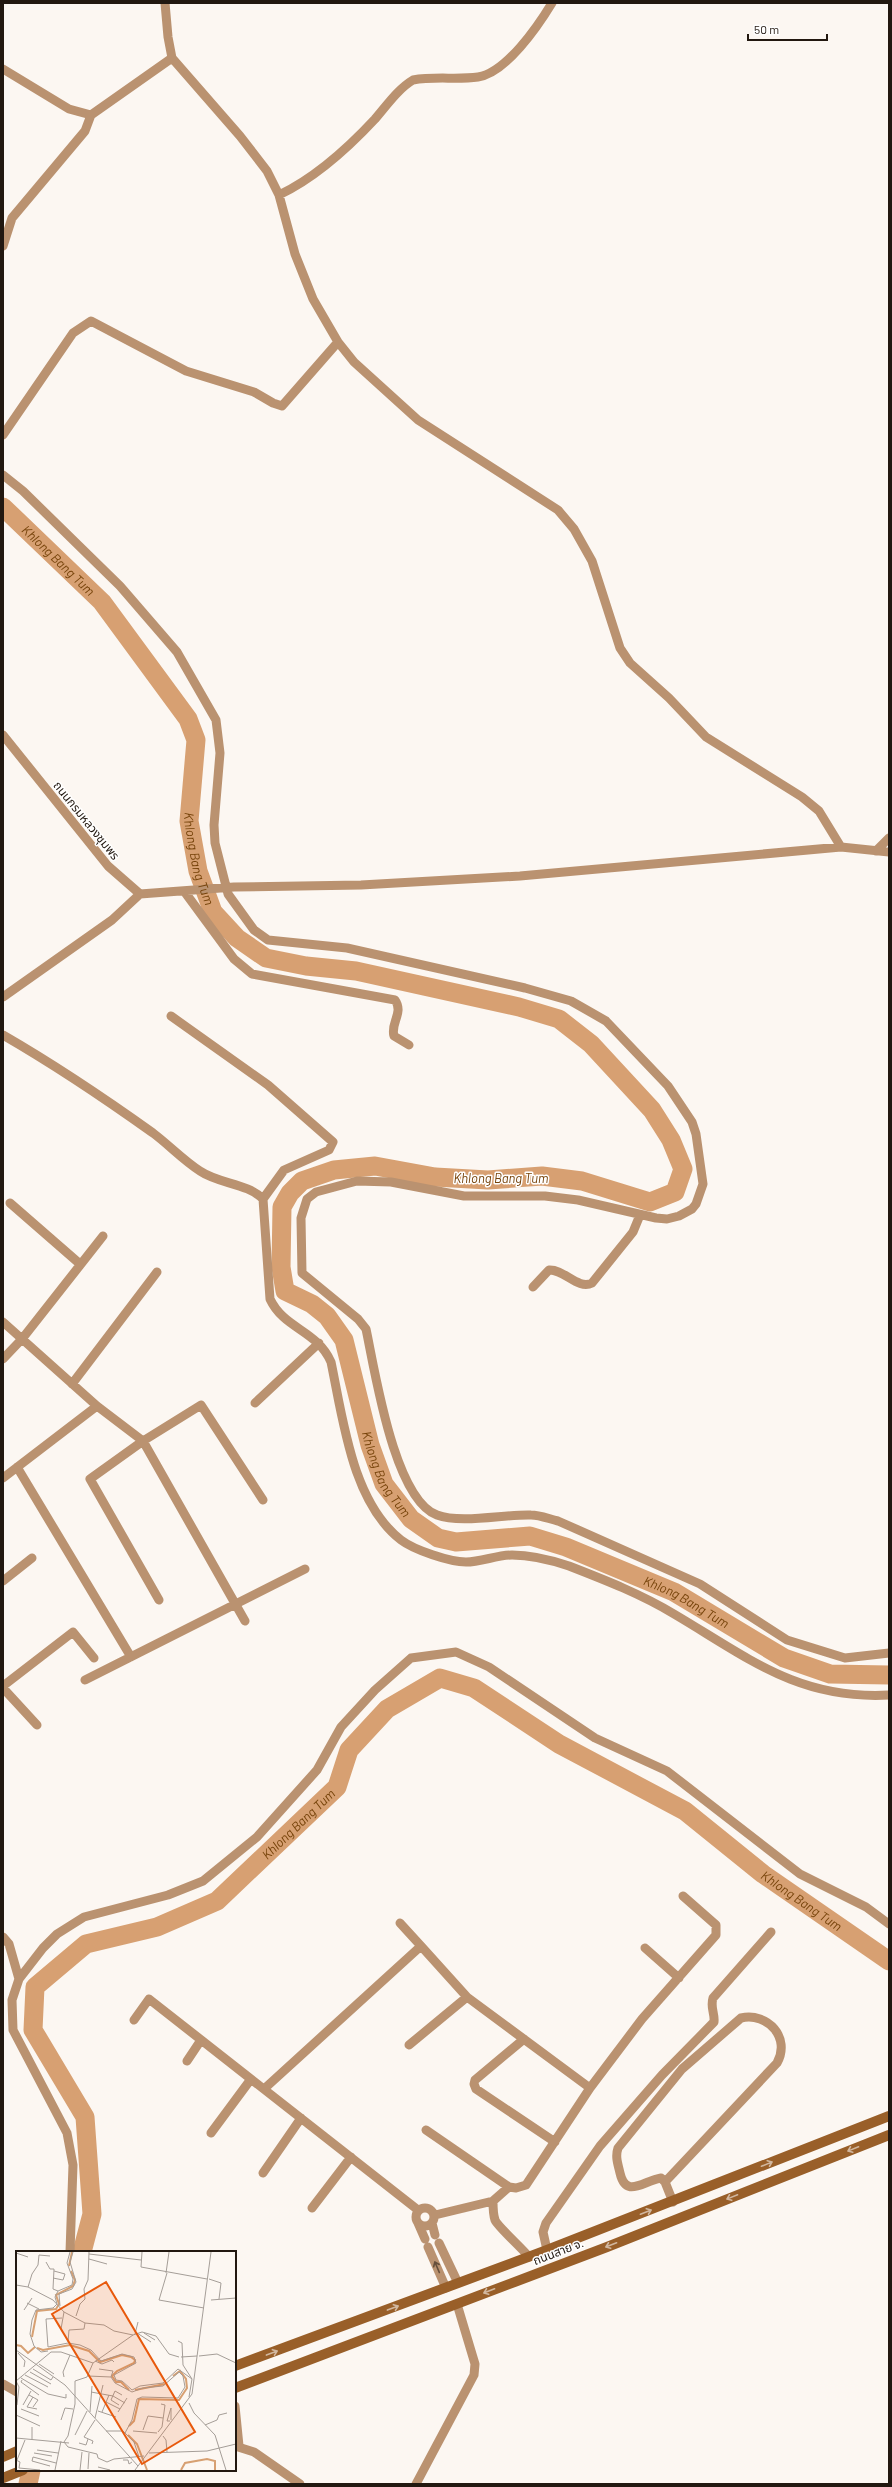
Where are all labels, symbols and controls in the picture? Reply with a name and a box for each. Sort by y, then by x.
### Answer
scale bar [748,16,827,42]
text: 50 m [754,22,779,36]
water label: Khlong Bang Tum [19,522,98,599]
street label: ถนนกรมหลวงชุมพร [50,778,123,863]
water label: Khlong Bang Tum [181,812,218,907]
water label: Khlong Bang Tum [454,1170,548,1186]
water label: Khlong Bang Tum [359,1429,414,1520]
water label: Khlong Bang Tum [641,1572,732,1631]
water label: Khlong Bang Tum [258,1785,338,1862]
water label: Khlong Bang Tum [758,1867,845,1934]
one-way arrow [847,2146,859,2154]
one-way arrow [760,2160,772,2168]
one-way arrow [726,2194,738,2201]
one-way arrow [640,2208,652,2216]
street label: ถนนสาย จ. [531,2235,585,2267]
one-way arrow [605,2241,617,2249]
inset map [16,2251,236,2471]
one-way arrow [433,2262,440,2274]
one-way arrow [484,2288,496,2296]
one-way arrow [387,2303,399,2311]
one-way arrow [265,2348,277,2356]

